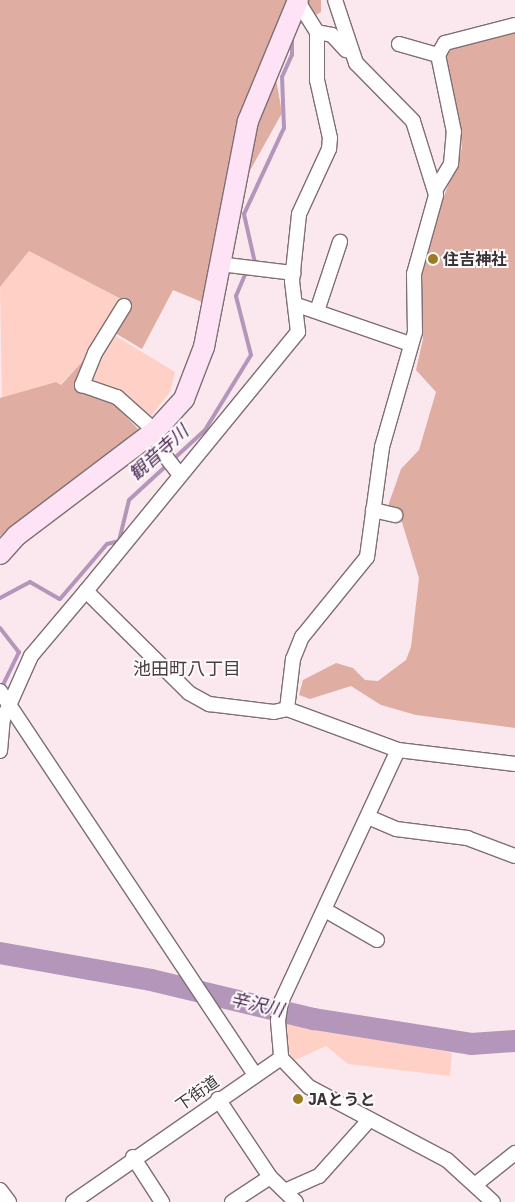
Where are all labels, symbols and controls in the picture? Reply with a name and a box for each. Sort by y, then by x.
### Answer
place label: 住吉神社 [443,249,507,269]
marker: 住吉神社 [427,253,439,265]
water label: 観音寺川 [125,421,193,485]
district label: 池田町八丁目 [133,658,241,680]
water label: 辛沢川 [228,988,286,1022]
street label: 下街道 [172,1071,222,1115]
place label: JAとうと [308,1089,376,1109]
marker: JAとうと [292,1093,304,1105]

